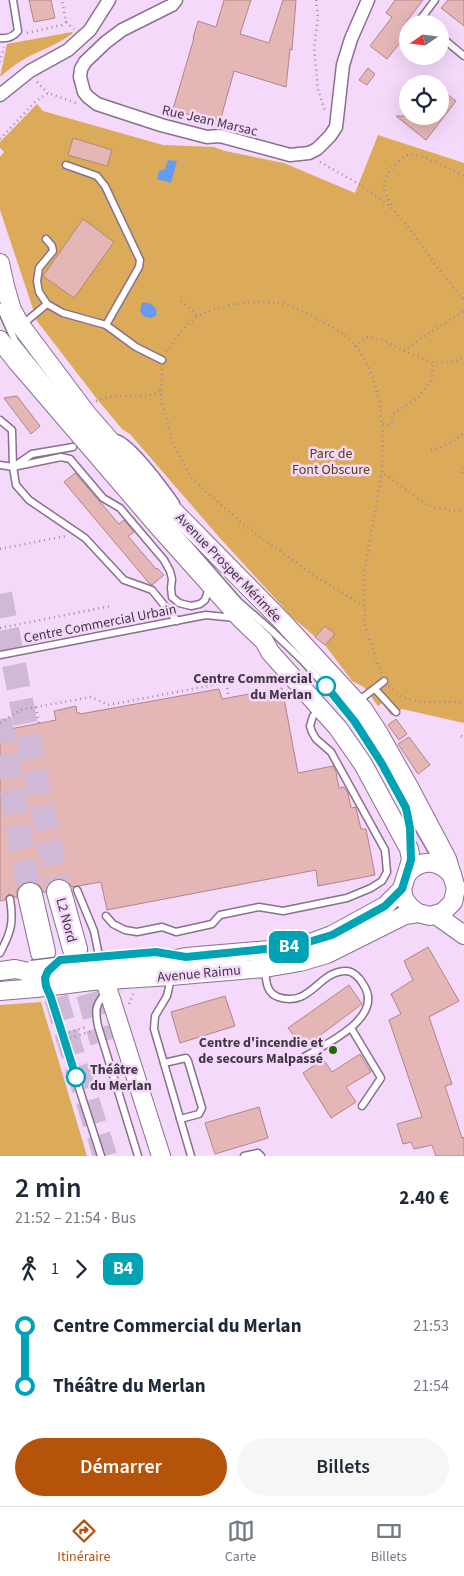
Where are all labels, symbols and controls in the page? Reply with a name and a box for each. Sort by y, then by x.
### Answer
north arrow [399,15,449,65]
map controls [399,15,449,125]
button: locate [399,75,449,125]
street label: Rue Jean Marsac [160,100,260,142]
park label: Parc de Font Obscure [292,444,370,480]
street label: Avenue Prosper Mérimée [171,508,286,627]
street label: Centre Commercial Urbain [22,599,178,649]
place label: Centre Commercial du Merlan [193,669,312,705]
marker: Centre Commercial du Merlan [316,676,336,696]
street label: L2 Nord [50,896,82,945]
line badge: B4 [266,931,312,963]
text: B4 [279,934,299,959]
street label: Avenue Raimu [157,960,242,988]
place label: Centre d'incendie et de secours Malpassé [198,1033,324,1069]
marker: Centre d'incendie et de secours Malpassé [327,1044,339,1056]
place label: Théâtre du Merlan [90,1060,152,1096]
marker: Théâtre du Merlan [66,1067,86,1087]
text: 2 min [15,1168,82,1208]
text: 2.40 € [399,1185,449,1212]
text: 21:52 – 21:54 · Bus [15,1207,136,1229]
icon: walk [15,1255,43,1283]
icon: forward [67,1255,95,1283]
text: B4 [113,1256,133,1281]
text: 1 [51,1258,59,1280]
text: Centre Commercial du Merlan [53,1313,302,1340]
text: 21:53 [413,1315,449,1337]
text: Théâtre du Merlan [53,1373,206,1400]
text: 21:54 [413,1375,449,1397]
button: Démarrer [15,1438,227,1496]
button: Billets [237,1438,449,1496]
tab: Itinéraire [57,1517,110,1567]
tab: Carte [225,1517,256,1567]
tab: Billets [371,1517,407,1567]

